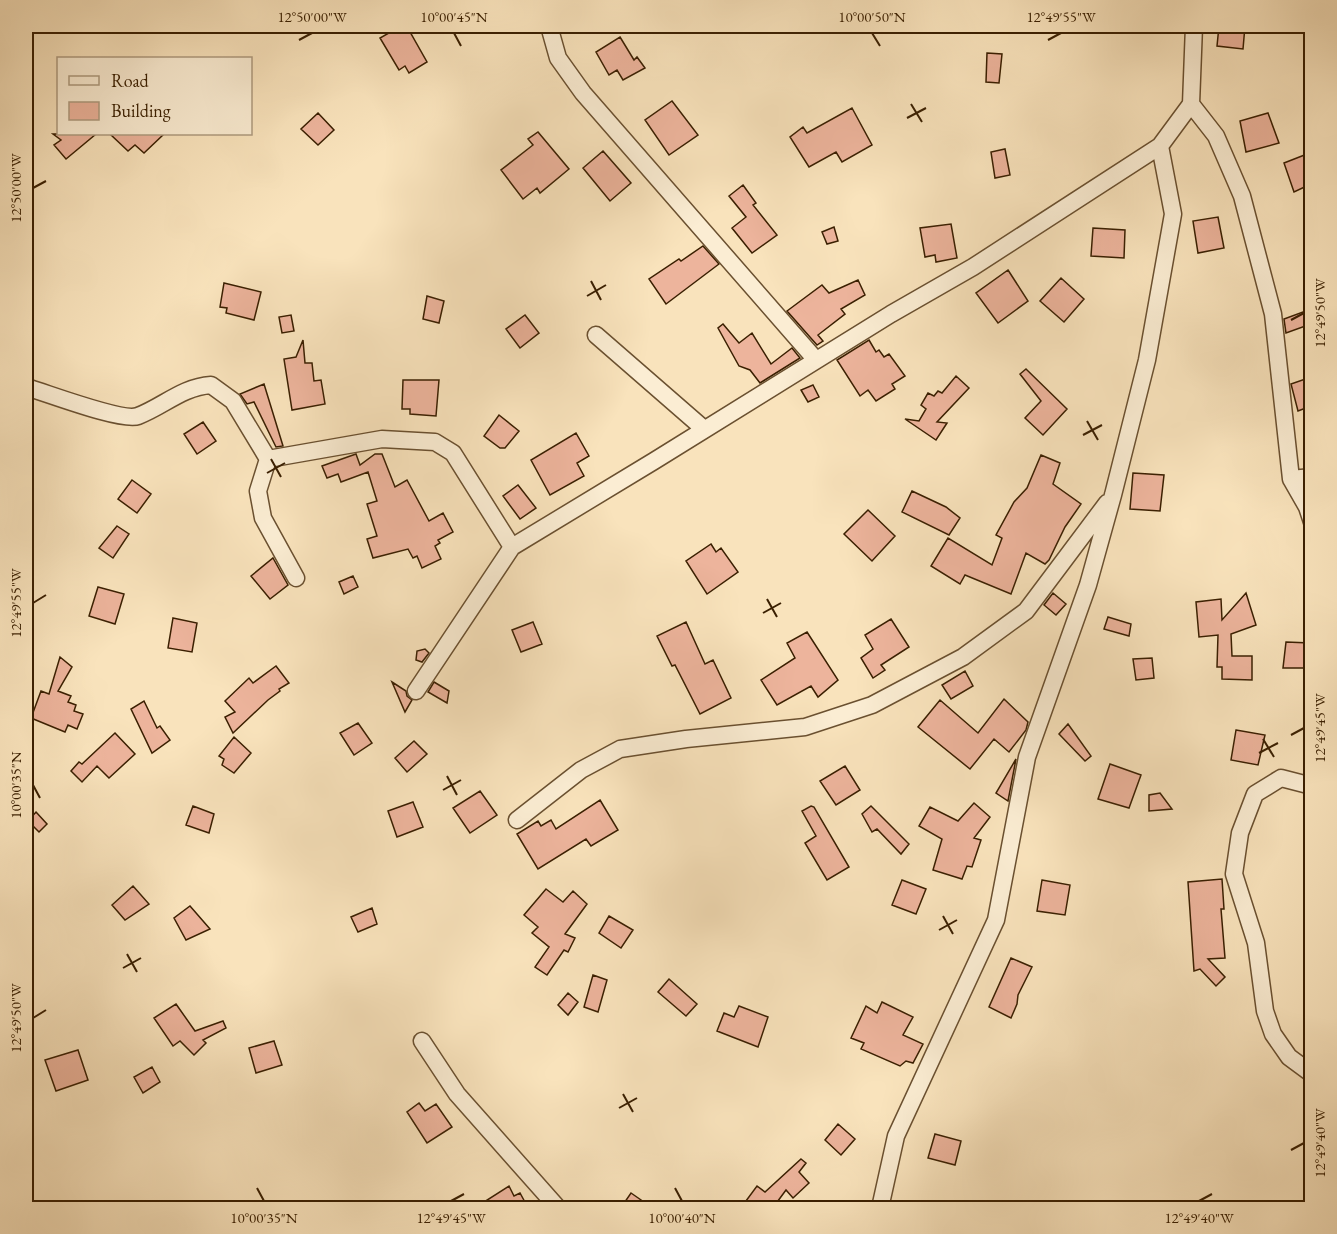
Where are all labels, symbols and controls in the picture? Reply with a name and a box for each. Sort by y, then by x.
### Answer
text: 12°50'00"W [277,7,347,26]
text: 10°00'45"N [420,7,488,26]
text: 10°00'50"N [838,7,906,26]
text: 12°49'55"W [1026,7,1096,26]
legend [57,57,252,135]
text: Road [111,69,150,92]
text: Building [111,99,171,122]
text: 12°50'00"W [6,153,25,223]
text: 12°49'50"W [1310,278,1329,348]
text: 12°49'55"W [6,568,25,638]
text: 12°49'45"W [1310,693,1329,763]
text: 10°00'35"N [6,751,25,819]
text: 12°49'50"W [6,983,25,1053]
text: 12°49'40"W [1310,1108,1329,1178]
text: 10°00'35"N [230,1208,298,1227]
text: 12°49'45"W [416,1208,486,1227]
text: 10°00'40"N [648,1208,716,1227]
text: 12°49'40"W [1164,1208,1234,1227]

